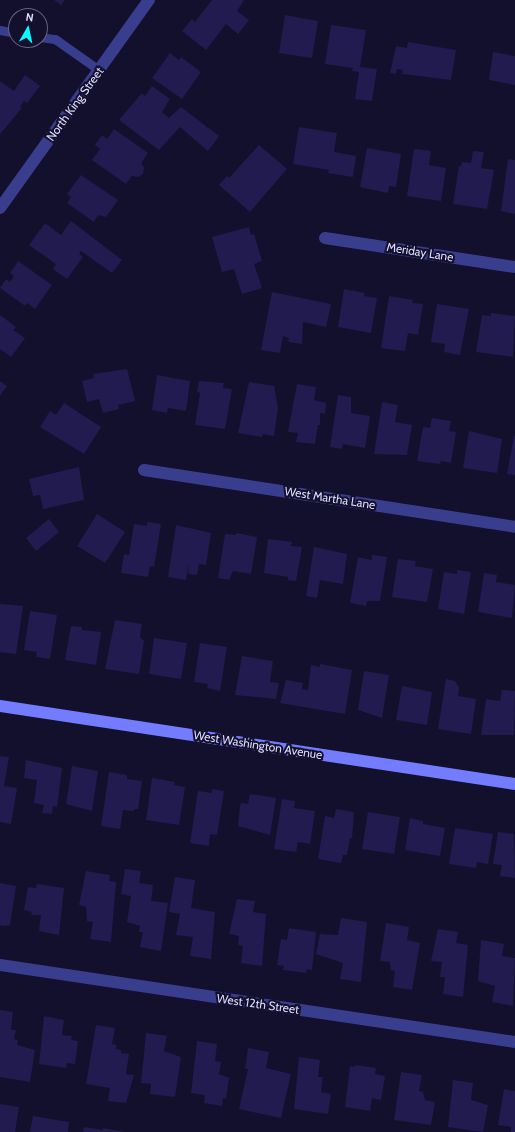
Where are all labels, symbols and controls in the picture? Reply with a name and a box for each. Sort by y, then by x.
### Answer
north arrow [8,8,48,48]
text: N [25,10,35,25]
street label: North King Street [43,64,107,144]
street label: Meriday Lane [385,240,455,264]
street label: West Martha Lane [284,484,376,512]
street label: West Washington Avenue [193,728,323,762]
street label: West 12th Street [216,991,300,1017]

